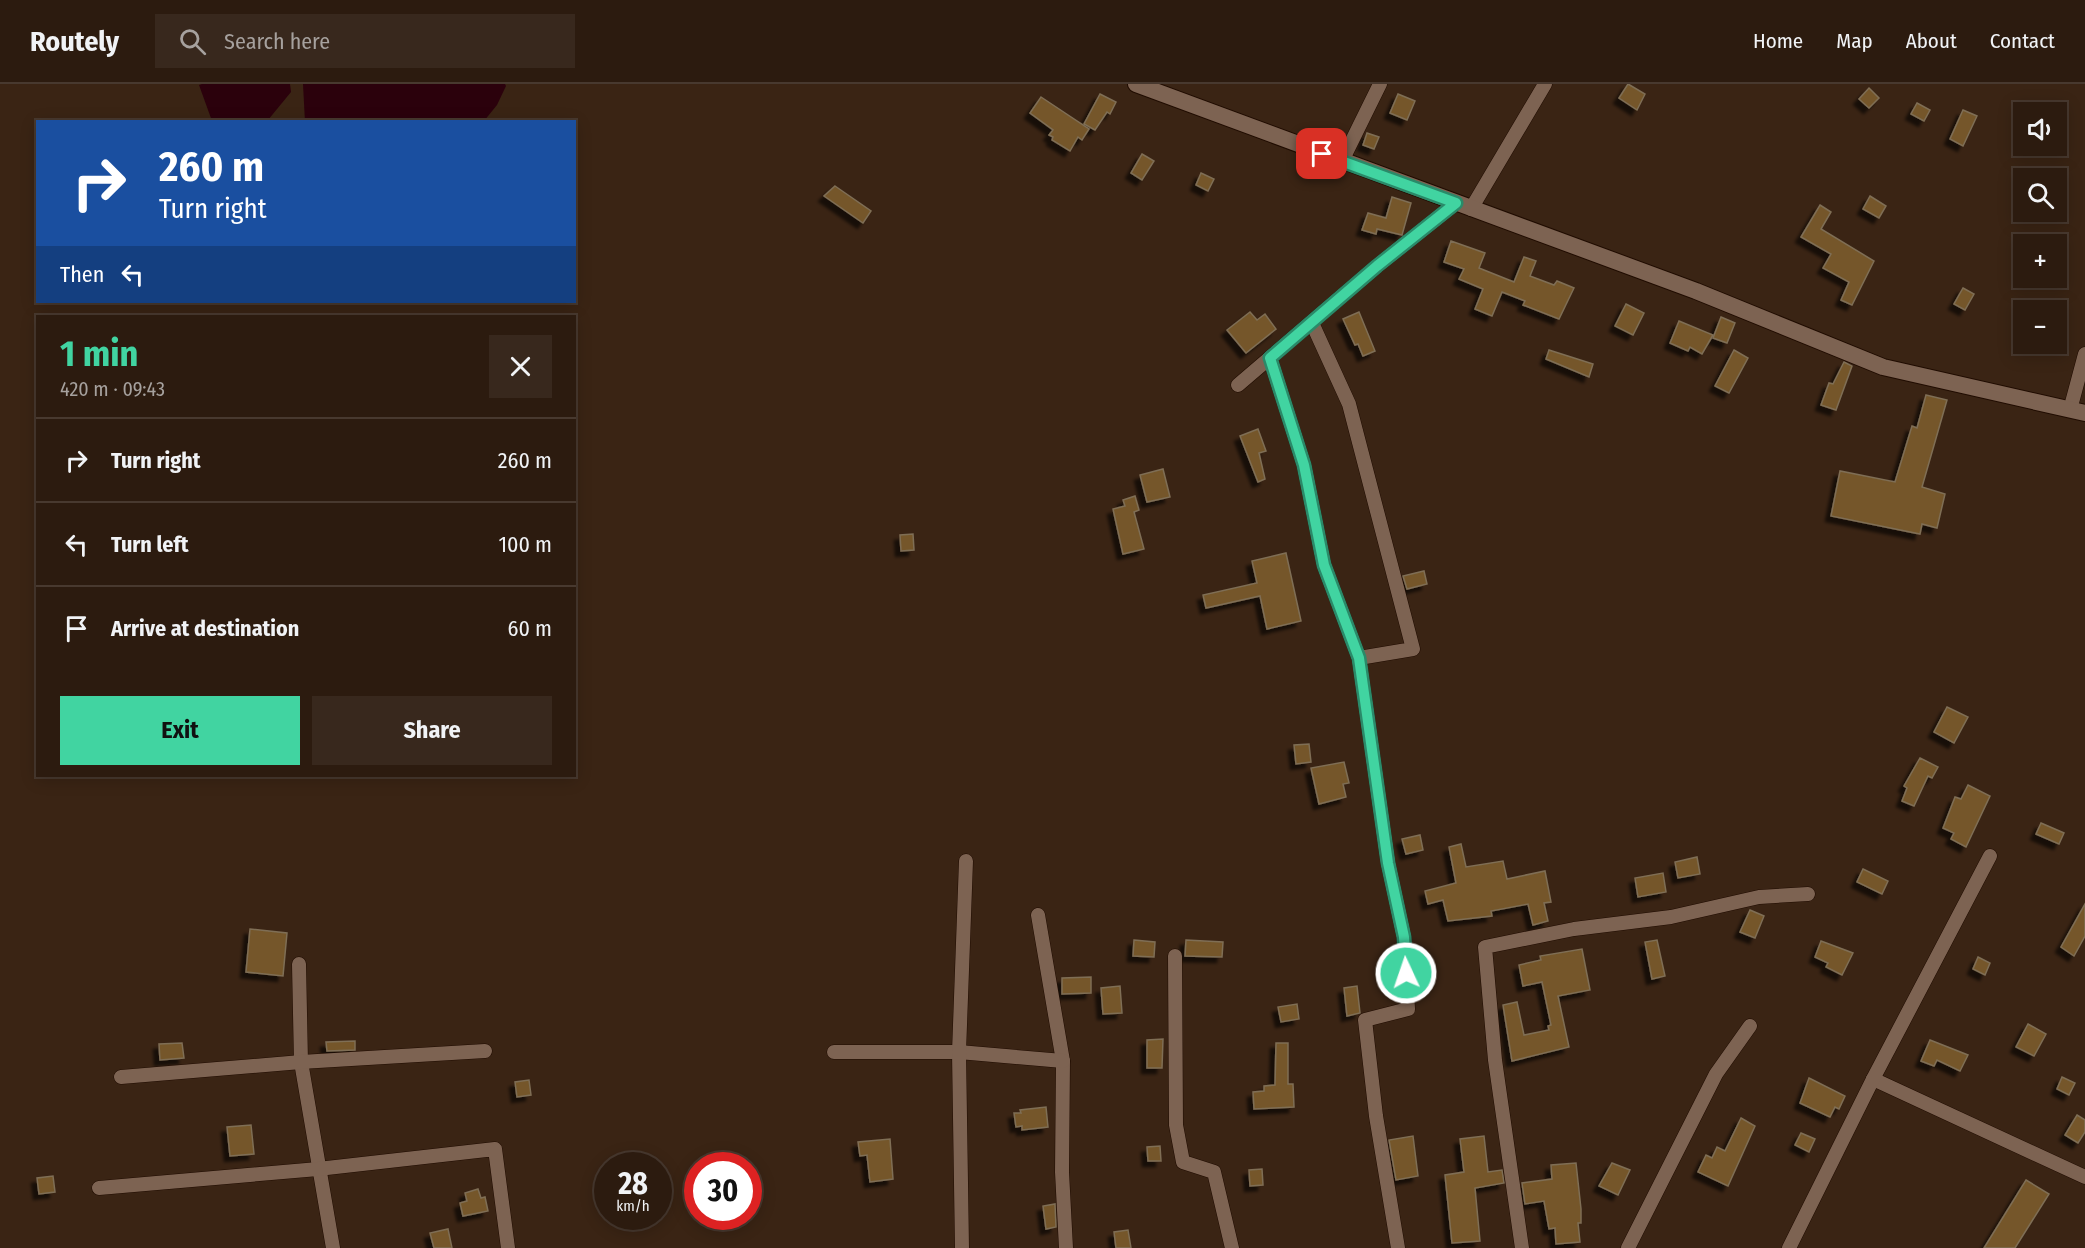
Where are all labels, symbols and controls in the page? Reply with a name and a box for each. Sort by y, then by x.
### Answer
search box [155,14,575,68]
text: Routely [30,25,119,58]
icon: search [176,25,209,58]
text: Search here [224,28,330,55]
text: Home [1753,28,1803,54]
text: Map [1836,28,1873,54]
text: About [1906,28,1957,54]
text: Contact [1990,28,2055,54]
map controls [2013,102,2067,354]
button: sound [2013,102,2067,156]
pin [1296,128,1347,179]
icon: arrive [1305,137,1338,170]
text: 260 m [159,142,264,192]
icon: right [60,144,138,222]
button: search [2013,168,2067,222]
text: Turn right [159,193,267,225]
button: + [2013,234,2067,288]
icon: left [116,258,149,291]
text: Then [60,261,104,288]
button: − [2013,300,2067,354]
text: 1 min [60,332,138,376]
button: close [489,335,552,398]
text: 420 m · 09:43 [60,377,165,401]
icon: right [60,444,93,477]
text: Turn right [111,447,200,474]
text: 260 m [498,447,552,474]
icon: left [60,528,93,561]
text: Turn left [111,531,189,558]
text: 100 m [498,531,552,558]
icon: arrive [60,612,93,645]
text: Arrive at destination [111,615,299,642]
text: 60 m [508,615,552,642]
button: Exit [60,696,300,765]
button: Share [312,696,552,765]
position arrow [1374,941,1438,1005]
speed limit sign: 30 [684,1152,762,1230]
text: 28 [618,1166,648,1202]
text: km/h [616,1197,650,1215]

